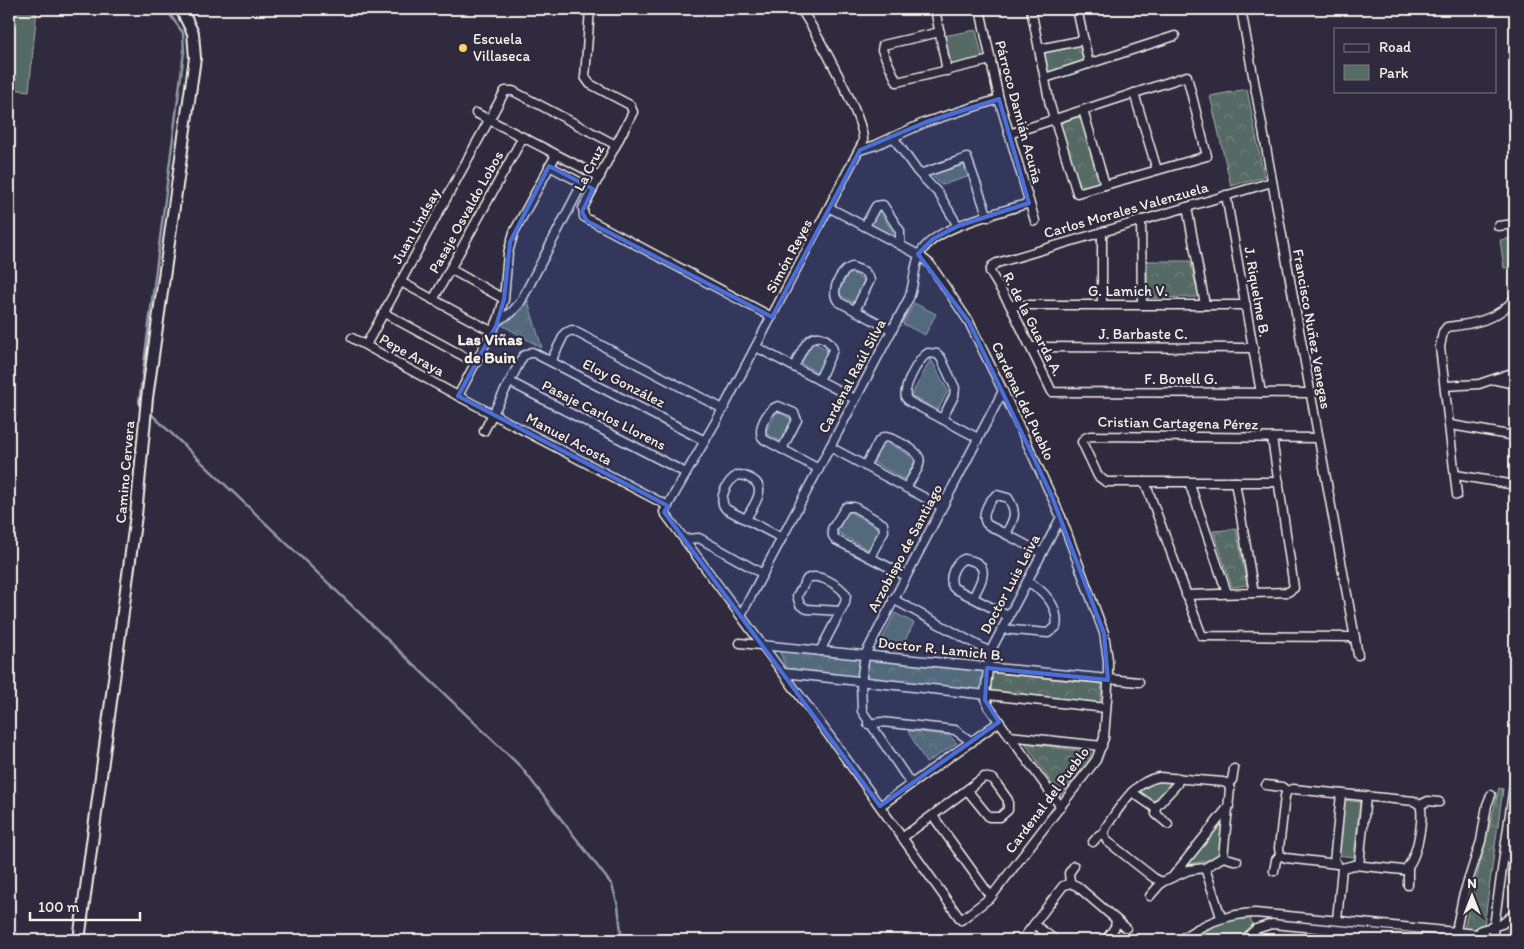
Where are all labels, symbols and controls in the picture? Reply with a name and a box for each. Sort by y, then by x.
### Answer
legend [1334,28,1496,92]
place label: Escuela Villaseca [473,30,531,65]
street label: Párroco Damián Acuña [991,38,1047,186]
text: Road [1379,38,1412,56]
marker: Escuela Villaseca [457,42,469,54]
text: Park [1379,64,1409,82]
street label: La Cruz [570,142,608,194]
street label: Pasaje Osvaldo Lobos [425,147,507,276]
street label: Carlos Morales Valenzuela [1042,178,1211,242]
street label: Juan Lindsay [388,185,444,267]
street label: Simón Reyes [762,216,816,296]
street label: J. Riquelme B. [1240,245,1274,339]
street label: Francisco Nuñez Venegas [1289,248,1335,411]
street label: R. de la Guarda A. [999,269,1067,379]
street label: G. Lamich V. [1088,282,1168,300]
street label: Cardenal Raúl Silva [814,316,890,436]
street label: J. Barbaste C. [1098,325,1188,343]
street label: Pepe Araya [376,330,448,380]
district label: Las Viñas de Buin [457,330,523,367]
street label: Cardenal del Pueblo [988,339,1058,463]
street label: Eloy González [580,354,668,412]
street label: F. Bonell G. [1144,370,1218,388]
street label: Pasaje Carlos Llorens [539,376,669,454]
street label: Manuel Acosta [523,409,616,470]
street label: Cristian Cartagena Pérez [1098,413,1259,433]
street label: Camino Cervera [112,420,138,524]
street label: Arzobispo de Santiago [864,481,946,615]
street label: Doctor Luis Leiva [976,531,1044,637]
street label: Doctor R. Lamich B. [877,633,1005,665]
street label: Cardenal del Pueblo [1001,743,1093,857]
north arrow [1446,872,1496,922]
text: N [1467,875,1477,892]
scale bar [30,889,140,921]
text: 100 m [38,898,80,916]

